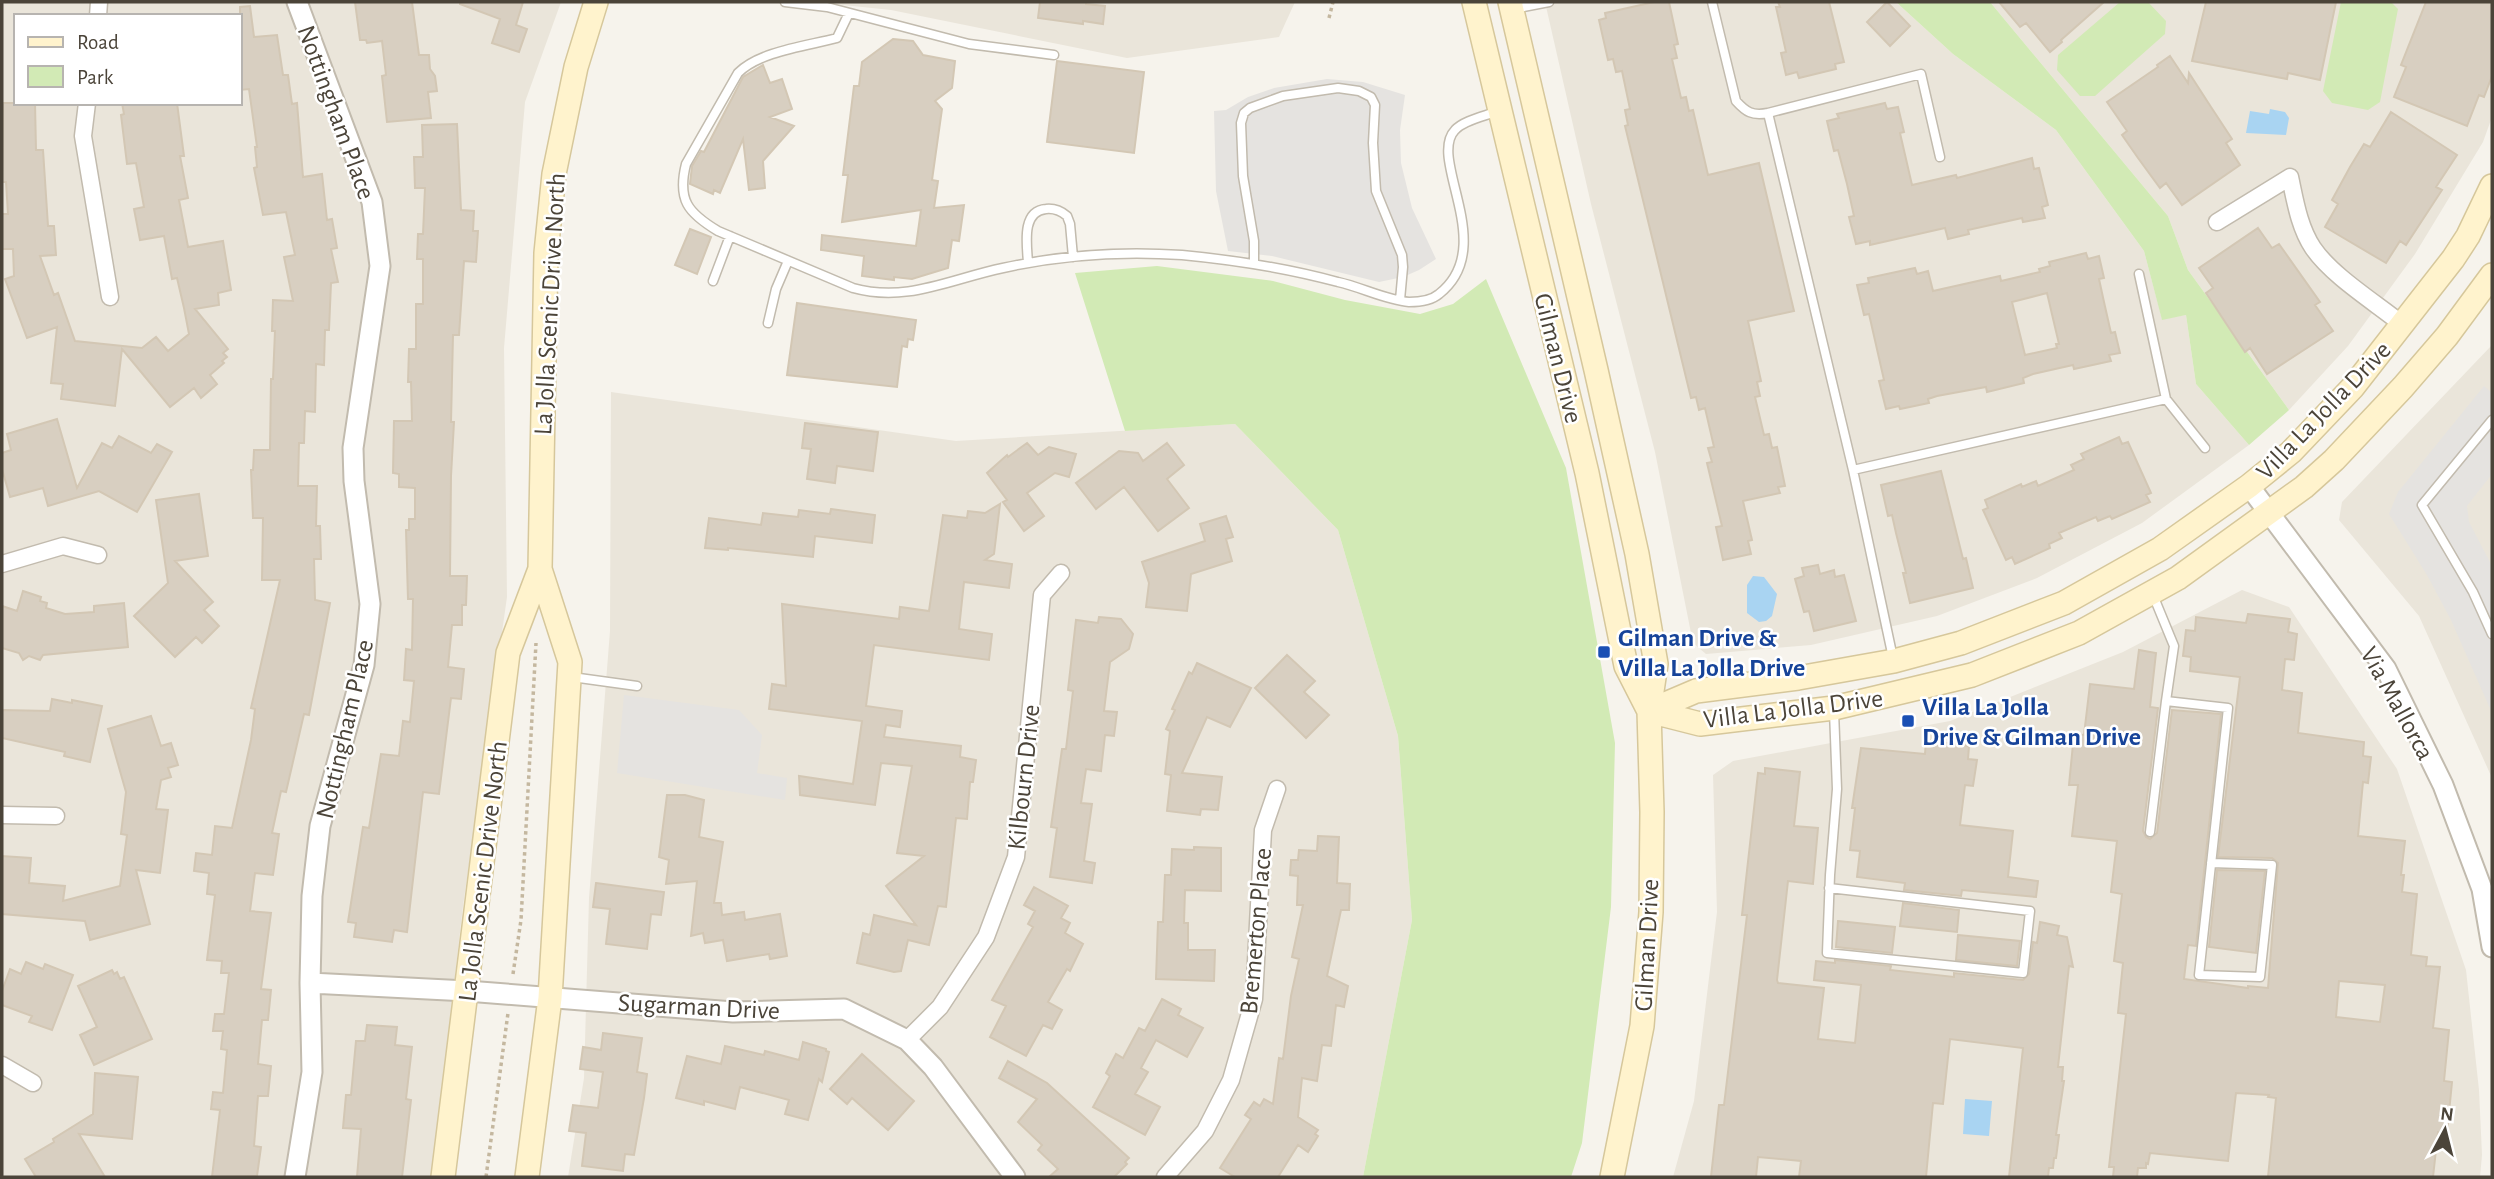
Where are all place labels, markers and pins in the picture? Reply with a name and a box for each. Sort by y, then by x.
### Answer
place label: Gilman Drive & Villa La Jolla Drive [1618,625,1805,681]
marker: Gilman Drive & Villa La Jolla Drive [1596,644,1612,660]
place label: Villa La Jolla Drive & Gilman Drive [1922,694,2141,750]
marker: Villa La Jolla Drive & Gilman Drive [1900,713,1916,729]

